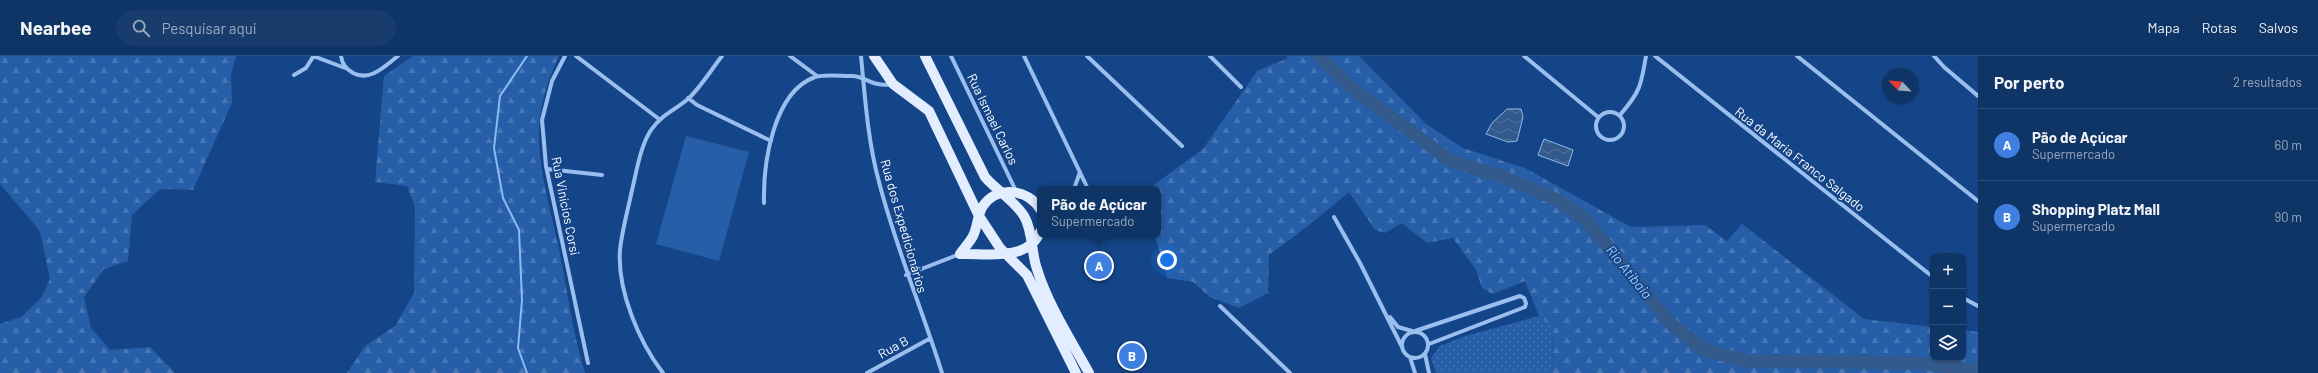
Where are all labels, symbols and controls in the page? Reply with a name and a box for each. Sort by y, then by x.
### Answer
search box [116,10,396,46]
text: Nearbee [20,16,92,39]
icon: search [130,17,152,39]
text: Pesquisar aqui [162,19,257,37]
text: Mapa [2148,19,2180,36]
text: Rotas [2202,19,2237,36]
text: Salvos [2259,19,2298,36]
north arrow [1882,68,1918,104]
street label: Rua Ismael Carlos [964,71,1022,167]
text: Por perto [1994,72,2064,92]
text: 2 resultados [2233,74,2302,90]
street label: Rua da Maria Franco Salgado [1732,103,1868,215]
text: Pão de Açúcar [2032,128,2128,146]
text: A [2003,137,2011,153]
text: 60 m [2275,137,2302,153]
text: Supermercado [2032,146,2115,162]
street label: Rua Vinícios Corsi [549,155,583,257]
street label: Rua dos Expedicionários [877,158,931,294]
popup [1037,186,1161,238]
text: Pão de Açúcar [1051,195,1147,213]
text: Shopping Platz Mall [2032,200,2160,218]
text: B [2003,209,2011,225]
text: 90 m [2275,209,2302,225]
text: Supermercado [1051,213,1134,229]
text: Supermercado [2032,218,2115,234]
water label: Rio Atibaia [1603,241,1656,302]
your location [1157,250,1177,270]
pin: A [1086,251,1112,281]
map controls [1930,253,1966,361]
button: + [1930,253,1966,289]
button: − [1930,289,1966,325]
button: layers [1930,325,1966,361]
street label: Rua B [875,332,911,362]
pin: B [1119,341,1145,371]

